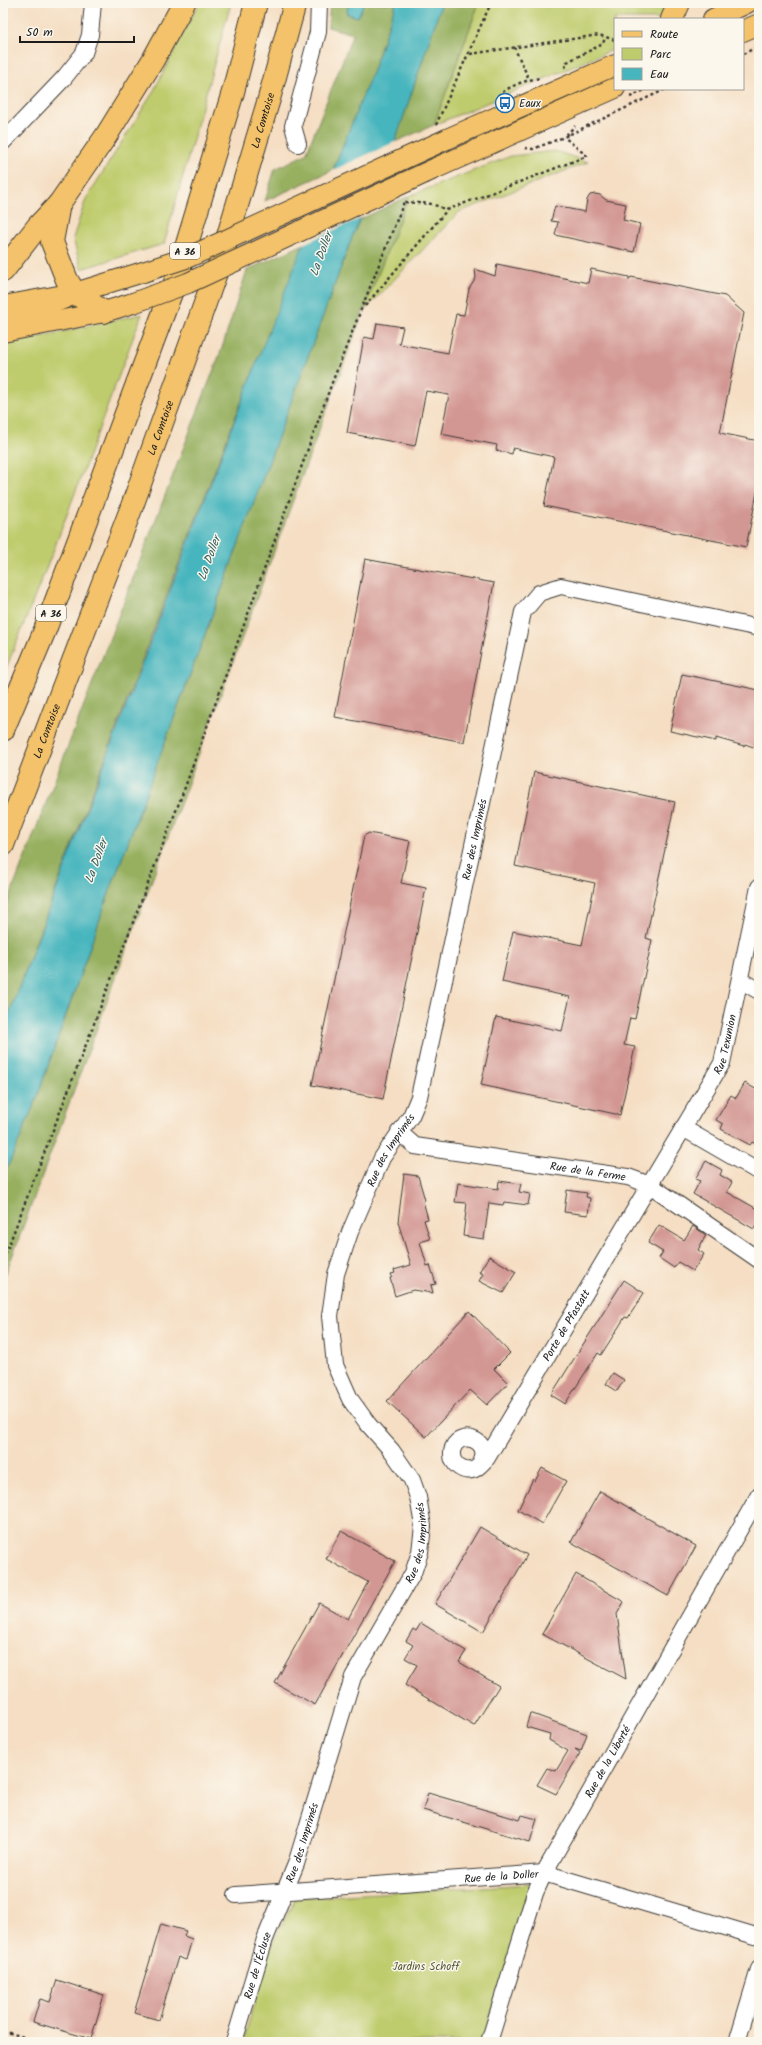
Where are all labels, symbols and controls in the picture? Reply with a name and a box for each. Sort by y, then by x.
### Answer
scale bar [20,18,134,44]
legend [614,18,744,90]
text: 50 m [26,23,53,42]
text: Route [650,25,679,44]
text: Parc [650,45,671,64]
text: Eau [650,65,669,84]
street label: La Comtoise [247,91,280,151]
bus stop icon: Eaux [494,92,516,114]
place label: Eaux [519,95,541,113]
water label: La Doller [305,227,339,279]
road number: A 36 [170,243,200,259]
street label: La Comtoise [143,398,179,458]
water label: La Doller [193,531,227,583]
road number: A 36 [36,605,66,621]
street label: La Comtoise [29,701,66,761]
street label: Rue des Imprimés [458,797,493,882]
water label: La Doller [80,834,114,886]
street label: Rue Texunion [709,1013,742,1078]
street label: Rue des Imprimés [363,1110,420,1190]
street label: Rue de la Ferme [549,1158,627,1187]
street label: Porte de Pfastatt [538,1286,596,1365]
street label: Rue des Imprimés [401,1501,433,1587]
street label: Rue de la Liberté [581,1722,636,1802]
street label: Rue des Imprimés [281,1801,324,1885]
street label: Rue de la Doller [464,1865,540,1889]
street label: Rue de l'Écluse [239,1929,277,2001]
park label: Jardins Schoff [393,1958,461,1976]

